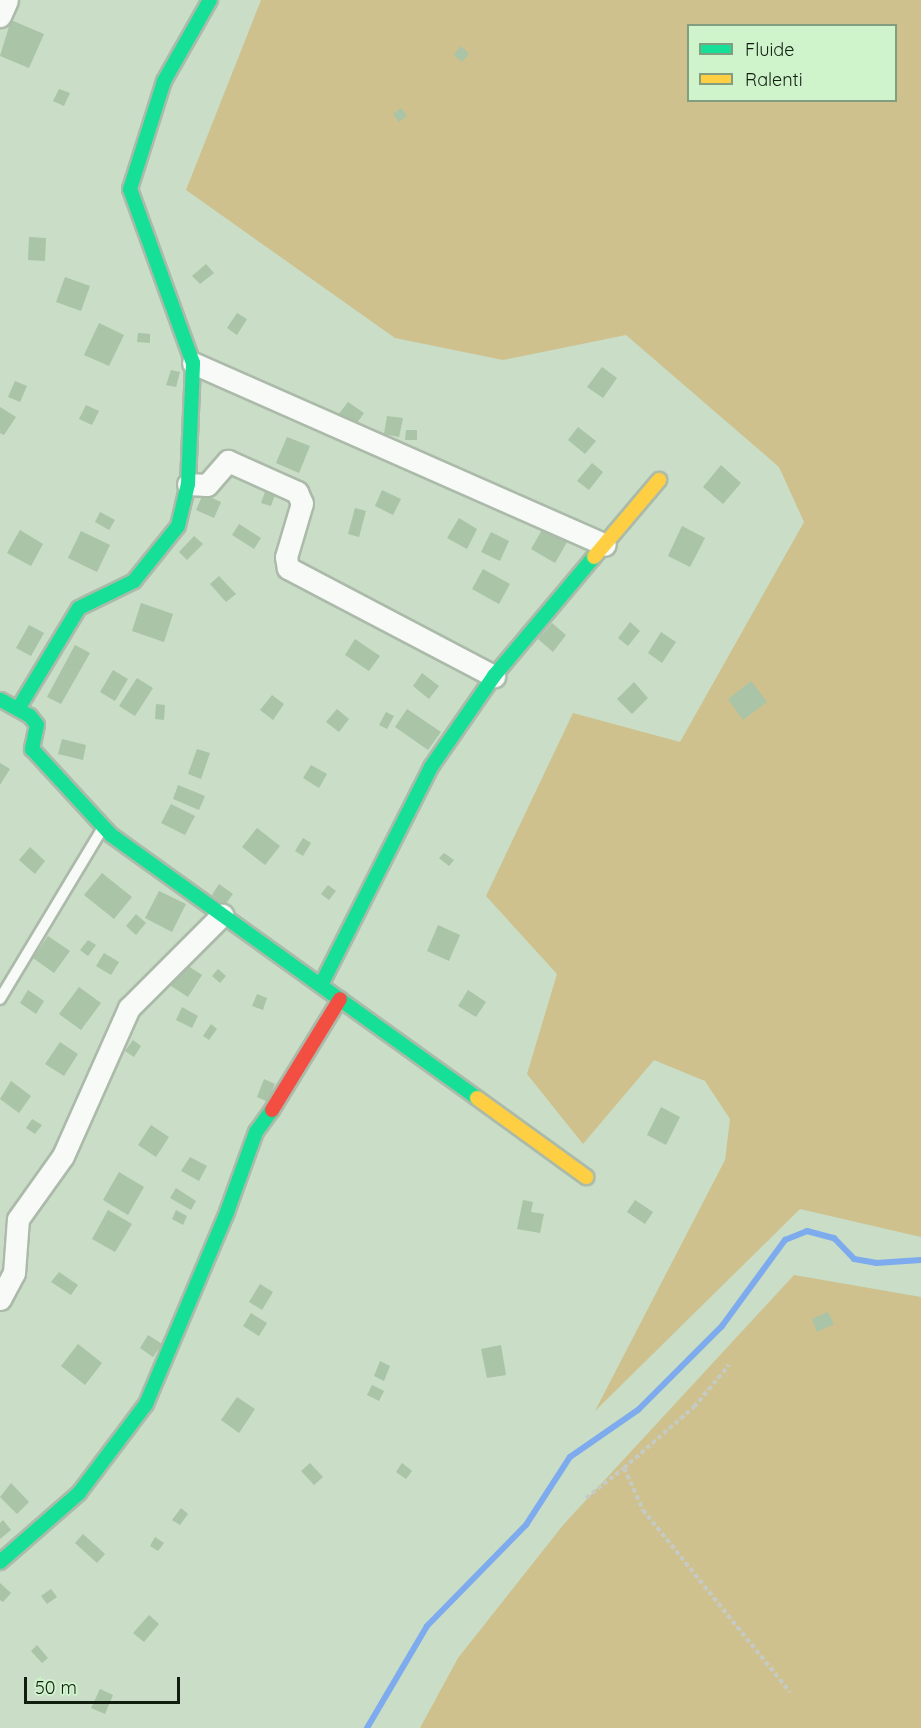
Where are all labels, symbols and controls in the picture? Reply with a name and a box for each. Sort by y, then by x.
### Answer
legend [687,24,897,102]
text: Fluide [745,38,794,61]
text: Ralenti [745,68,803,91]
scale bar [27,1665,183,1703]
text: 50 m [35,1676,77,1699]

